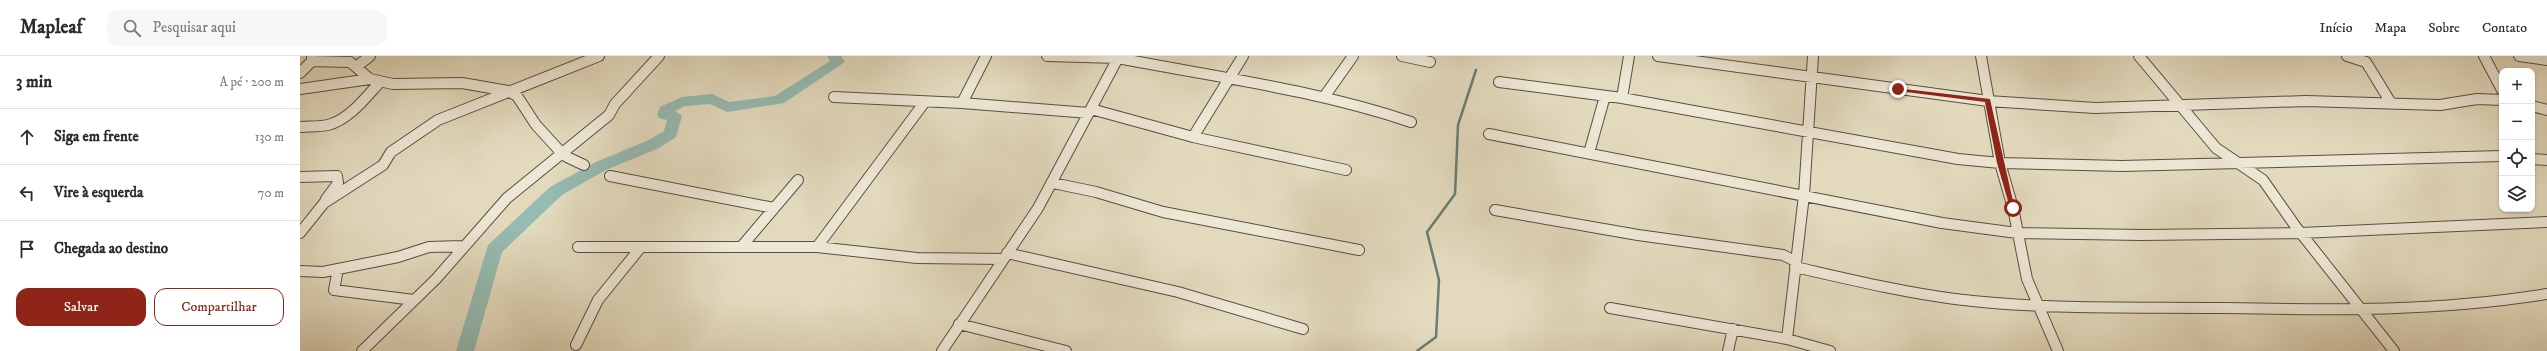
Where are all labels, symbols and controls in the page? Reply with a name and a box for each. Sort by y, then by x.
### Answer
search box [107,10,387,46]
text: Mapleaf [20,16,83,39]
icon: search [121,17,143,39]
text: Pesquisar aqui [153,18,236,37]
text: Início [2319,19,2353,37]
text: Mapa [2375,19,2406,37]
text: Sobre [2428,19,2460,37]
text: Contato [2482,19,2527,37]
map controls [2499,68,2535,212]
button: + [2499,68,2535,104]
text: 3 min [16,71,52,93]
text: A pé · 200 m [219,74,284,90]
route end [1889,80,1907,98]
button: − [2499,104,2535,140]
icon: ahead [16,126,38,148]
text: Siga em frente [54,127,139,146]
text: 130 m [255,129,284,145]
button: locate [2499,140,2535,176]
button: layers [2499,176,2535,212]
icon: left [16,182,38,204]
text: Vire à esquerda [54,183,143,202]
text: 70 m [258,185,284,201]
route start [2004,199,2022,217]
icon: arrive [16,238,38,260]
text: Chegada ao destino [54,239,168,258]
button: Salvar [16,288,146,326]
button: Compartilhar [154,288,284,326]

